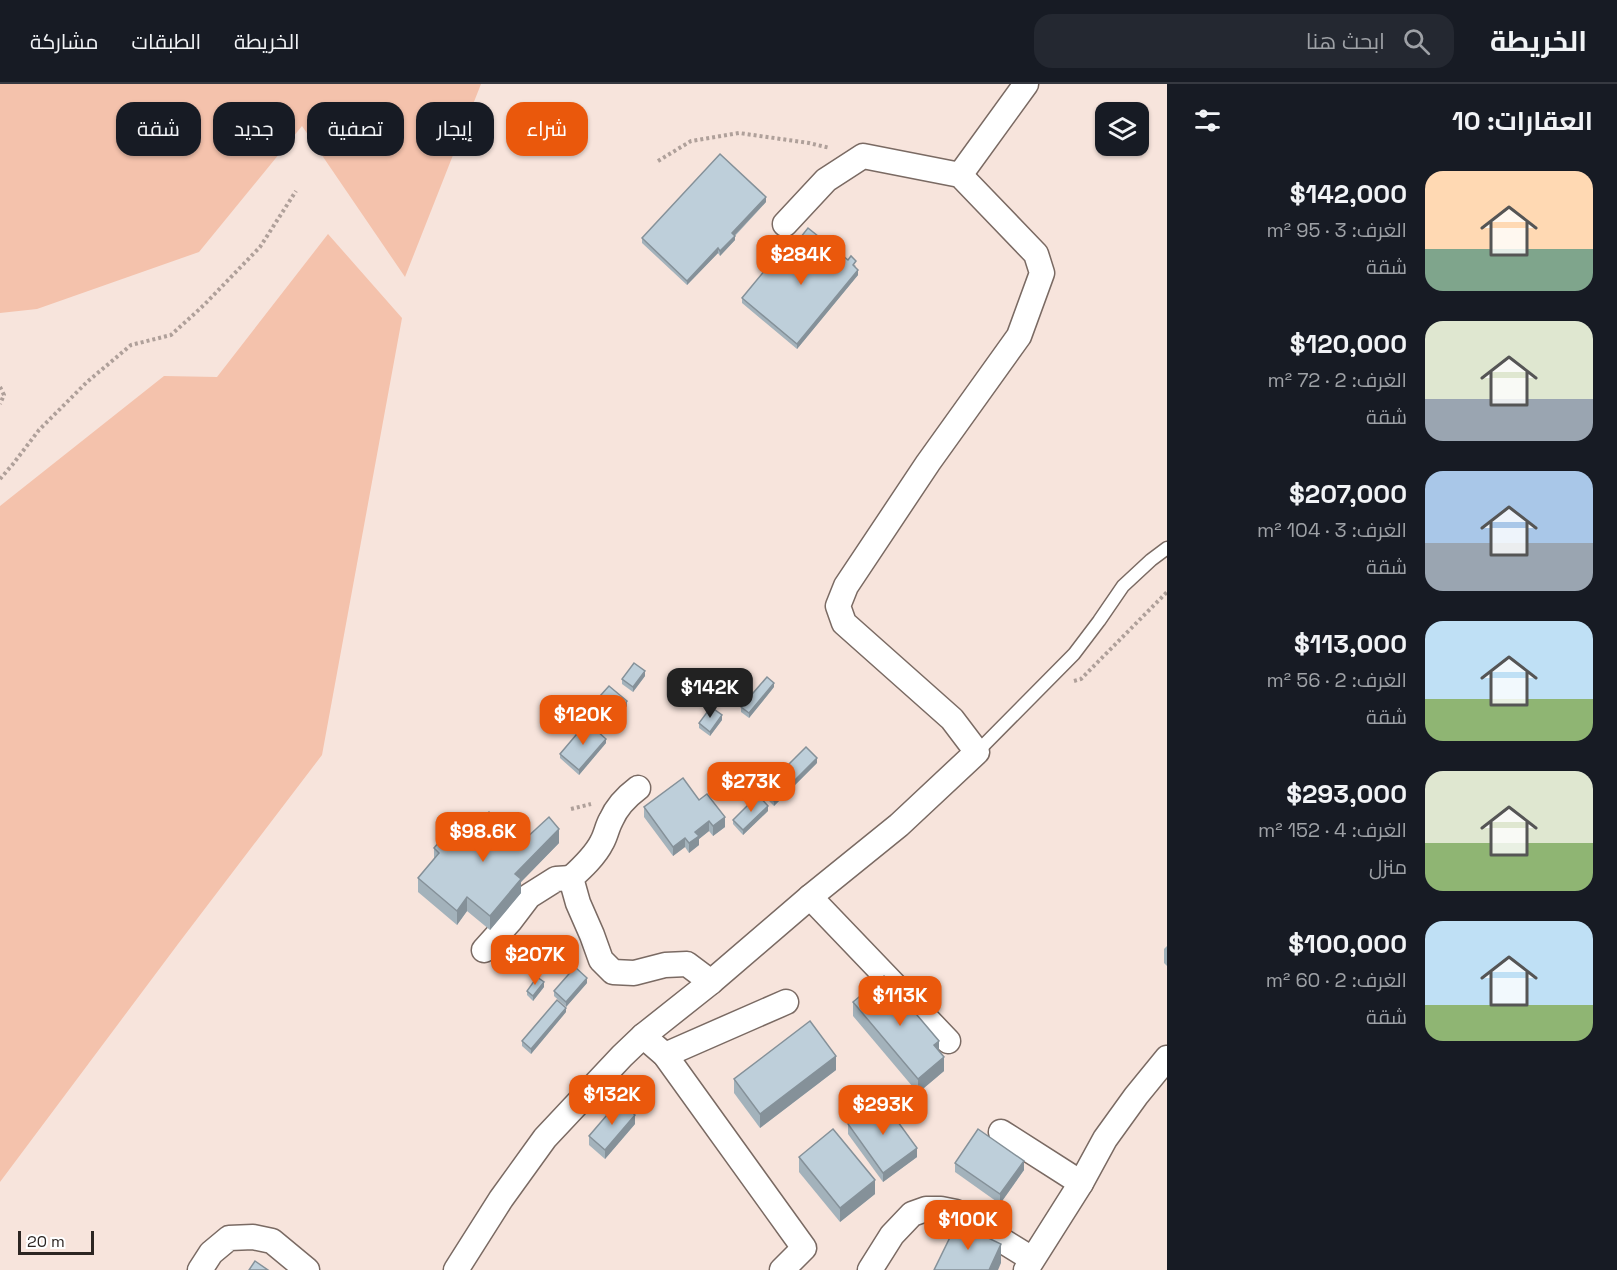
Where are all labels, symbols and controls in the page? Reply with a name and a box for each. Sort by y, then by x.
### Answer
search box [1034,14,1454,68]
text: الخريطة [1490,23,1587,59]
icon: search [1400,25,1433,58]
text: ابحث هنا [1306,27,1385,55]
text: مشاركة [30,28,99,55]
text: الطبقات [132,28,201,55]
text: الخريطة [234,28,300,55]
chip: شقة [116,102,201,156]
chip: جديد [213,102,295,156]
chip: تصفية [307,102,404,156]
chip: إيجار [416,102,494,156]
chip: شراء [506,102,588,156]
map controls [1095,102,1149,156]
button: layers [1095,102,1149,156]
icon: filters [1191,104,1224,137]
text: العقارات: 10 [1452,104,1593,138]
text: $142,000 [1290,177,1407,211]
icon: home [1473,195,1545,267]
text: الغرف: 3 · 95 m² [1267,217,1407,243]
pin: $284K [759,235,843,286]
text: $284K [770,241,832,267]
text: شقة [1366,254,1407,280]
text: $120,000 [1290,327,1407,361]
icon: home [1473,345,1545,417]
text: الغرف: 2 · 72 m² [1268,367,1407,393]
text: شقة [1366,404,1407,430]
text: $207,000 [1289,477,1407,511]
icon: home [1473,495,1545,567]
text: الغرف: 3 · 104 m² [1257,517,1407,543]
text: شقة [1366,554,1407,580]
text: $113,000 [1294,627,1407,661]
icon: home [1473,645,1545,717]
text: الغرف: 2 · 56 m² [1267,667,1407,693]
pin: $142K [668,668,752,719]
text: $142K [681,674,739,700]
pin: $120K [541,695,625,746]
text: $120K [554,701,612,727]
text: شقة [1366,704,1407,730]
pin: $273K [709,762,793,813]
text: $273K [721,768,781,794]
text: $293,000 [1286,777,1407,811]
icon: home [1473,795,1545,867]
pin: $98.6K [434,812,532,863]
text: الغرف: 4 · 152 m² [1258,817,1407,843]
text: $98.6K [449,818,517,844]
text: منزل [1369,854,1407,880]
text: $100,000 [1288,927,1407,961]
pin: $207K [493,935,577,986]
text: $207K [505,941,565,967]
icon: home [1473,945,1545,1017]
text: الغرف: 2 · 60 m² [1266,967,1407,993]
pin: $113K [858,976,942,1027]
text: $113K [873,982,927,1008]
text: شقة [1366,1004,1407,1030]
pin: $132K [570,1075,654,1126]
text: $132K [583,1081,641,1107]
pin: $293K [841,1085,925,1136]
text: $293K [853,1091,913,1117]
pin: $100K [926,1200,1010,1251]
text: $100K [938,1206,998,1232]
scale bar [18,1228,94,1256]
text: 20 m [27,1231,65,1252]

